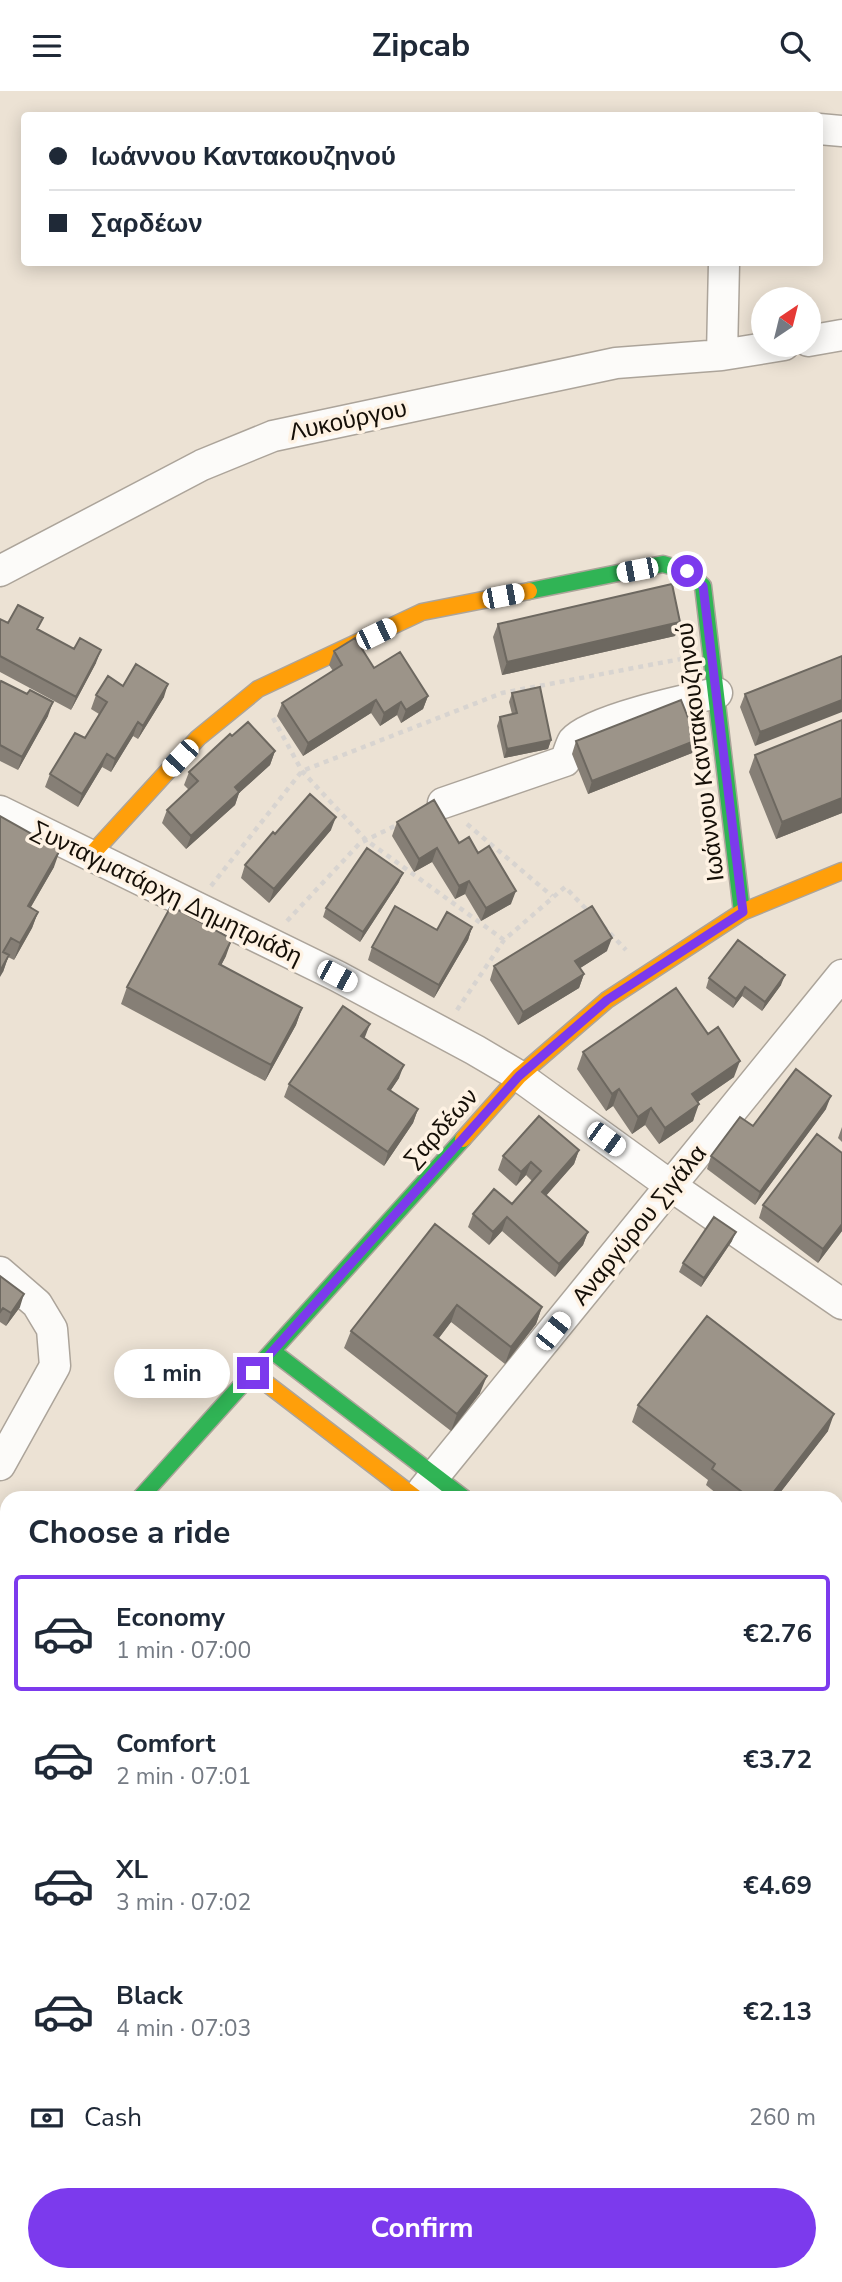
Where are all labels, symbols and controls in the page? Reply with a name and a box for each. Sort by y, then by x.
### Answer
text: Zipcab [372,24,470,67]
icon: menu [28,27,66,65]
icon: search [776,27,814,65]
text: Ιωάννου Καντακουζηνού [91,139,396,174]
text: Σαρδέων [91,206,203,241]
north arrow [751,287,821,357]
map controls [751,287,821,357]
street label: Λυκούργου [286,392,410,448]
route start [671,555,703,587]
car [615,556,660,584]
car [481,582,526,610]
car [353,615,400,653]
street label: Ιωάννου Καντακουζηνού [668,621,732,883]
car [158,735,203,781]
street label: Συνταγματάρχη Δημητριάδη [26,813,308,973]
car [314,957,361,995]
street label: Σαρδέων [397,1081,485,1175]
car [583,1118,630,1160]
street label: Αναργύρου Σιγάλα [564,1138,714,1312]
car [532,1308,575,1354]
callout: 1 min [113,1349,229,1397]
route end [237,1357,269,1389]
text: 1 min [142,1358,202,1389]
text: Choose a ride [28,1511,230,1554]
text: Economy [116,1600,225,1635]
icon: car [32,1602,95,1665]
text: €2.76 [743,1616,812,1651]
text: 1 min · 07:00 [116,1635,251,1666]
text: Comfort [116,1726,216,1761]
icon: car [32,1728,95,1791]
text: €3.72 [743,1742,812,1777]
text: 2 min · 07:01 [116,1761,251,1792]
text: XL [116,1852,148,1887]
icon: car [32,1854,95,1917]
text: €4.69 [743,1868,812,1903]
text: 3 min · 07:02 [116,1887,251,1918]
text: Black [116,1978,183,2013]
icon: car [32,1980,95,2043]
text: €2.13 [743,1994,812,2029]
text: 4 min · 07:03 [116,2013,251,2044]
icon: cash [28,2099,66,2137]
text: Cash [84,2100,142,2135]
text: 260 m [749,2102,816,2133]
button: Confirm [28,2188,816,2268]

